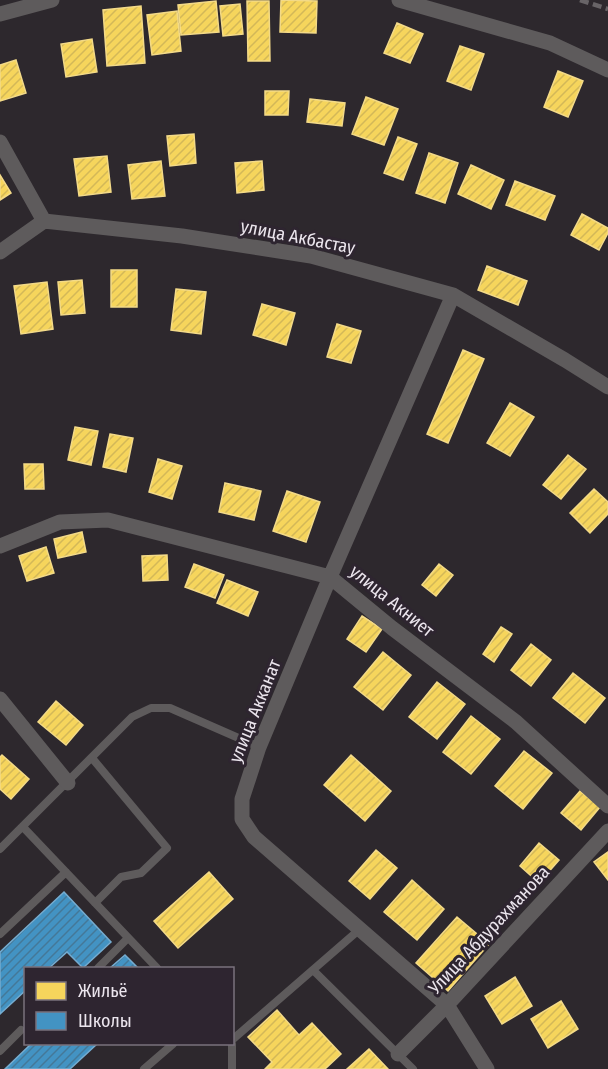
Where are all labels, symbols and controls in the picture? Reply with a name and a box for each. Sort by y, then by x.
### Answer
street label: улица Акбастау [239,215,357,259]
street label: улица Акниет [345,560,439,642]
street label: улица Акканат [224,655,286,766]
street label: Улица Абдурахманова [423,861,554,1000]
legend [24,967,234,1045]
text: Жильё [78,980,128,1002]
text: Школы [78,1010,132,1032]

